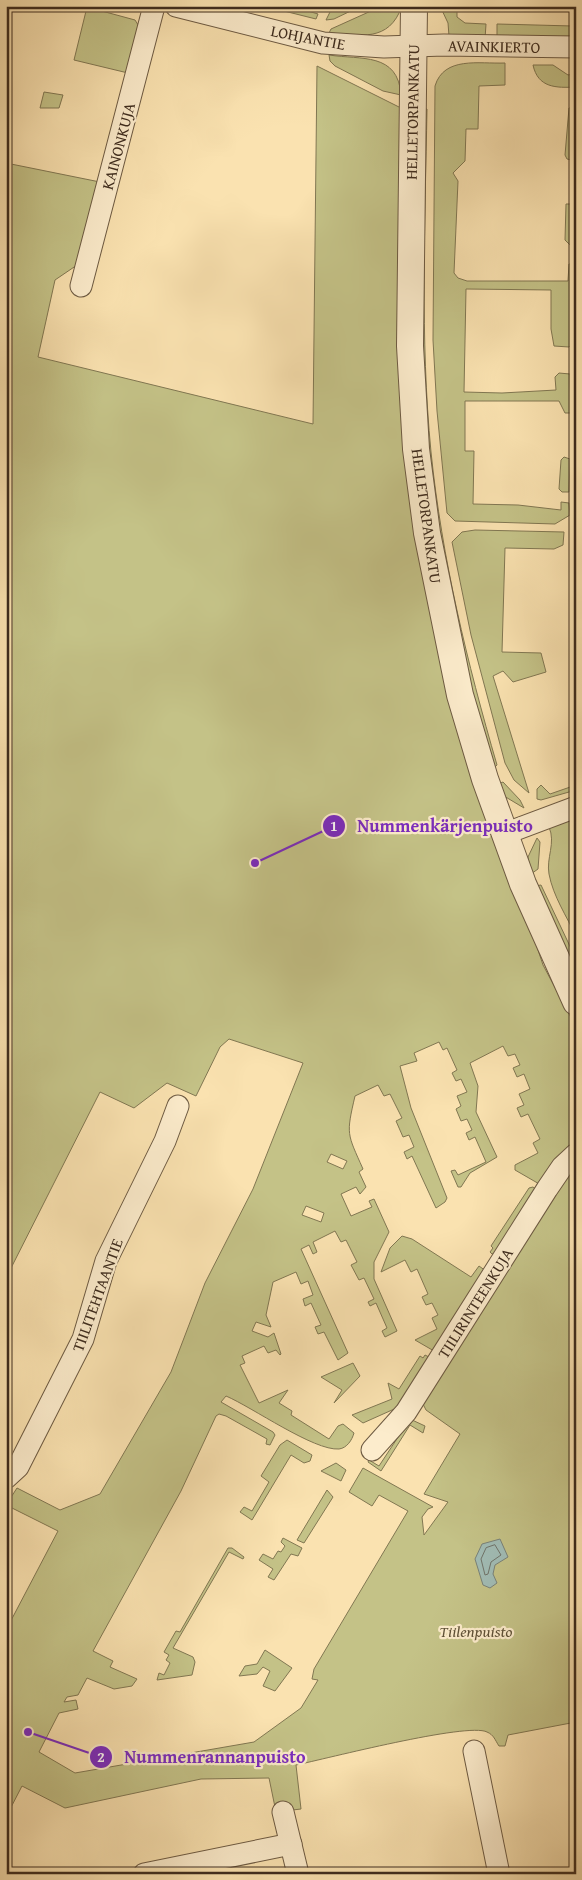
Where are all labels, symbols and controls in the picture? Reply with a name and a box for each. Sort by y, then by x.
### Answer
street label: LOHJANTIE [269,18,347,56]
street label: AVAINKIERTO [448,33,541,59]
street label: HELLETORPANKATU [399,43,425,180]
street label: KAINONKUJA [95,99,141,192]
street label: HELLETORPANKATU [406,447,448,585]
callout: Nummenkärjenpuisto [322,809,543,842]
text: Nummenkärjenpuisto [357,812,533,839]
text: 1 [330,815,338,836]
street label: TIILITEHTAANTIE [65,1235,129,1355]
street label: TIILIRINTEENKUJA [431,1243,519,1363]
park label: Tiilenpuisto [440,1619,513,1643]
callout: Nummenrannanpuisto [89,1741,315,1774]
text: Nummenrannanpuisto [124,1743,306,1770]
text: 2 [97,1746,105,1767]

